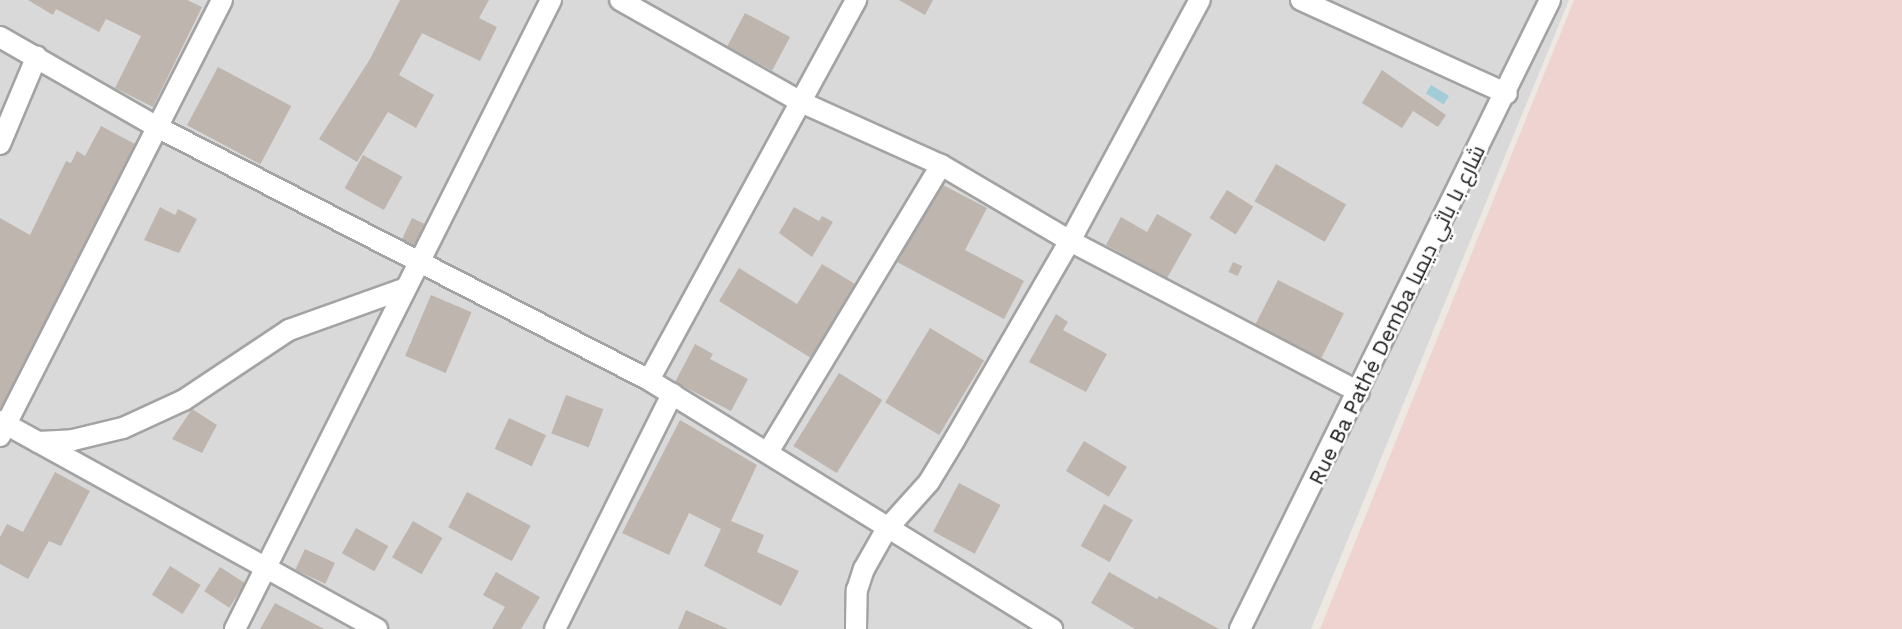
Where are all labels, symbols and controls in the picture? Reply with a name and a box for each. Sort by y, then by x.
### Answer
street label: Rue Ba Pathé Demba شارع با باثي ديمبا [1303,141,1491,489]

